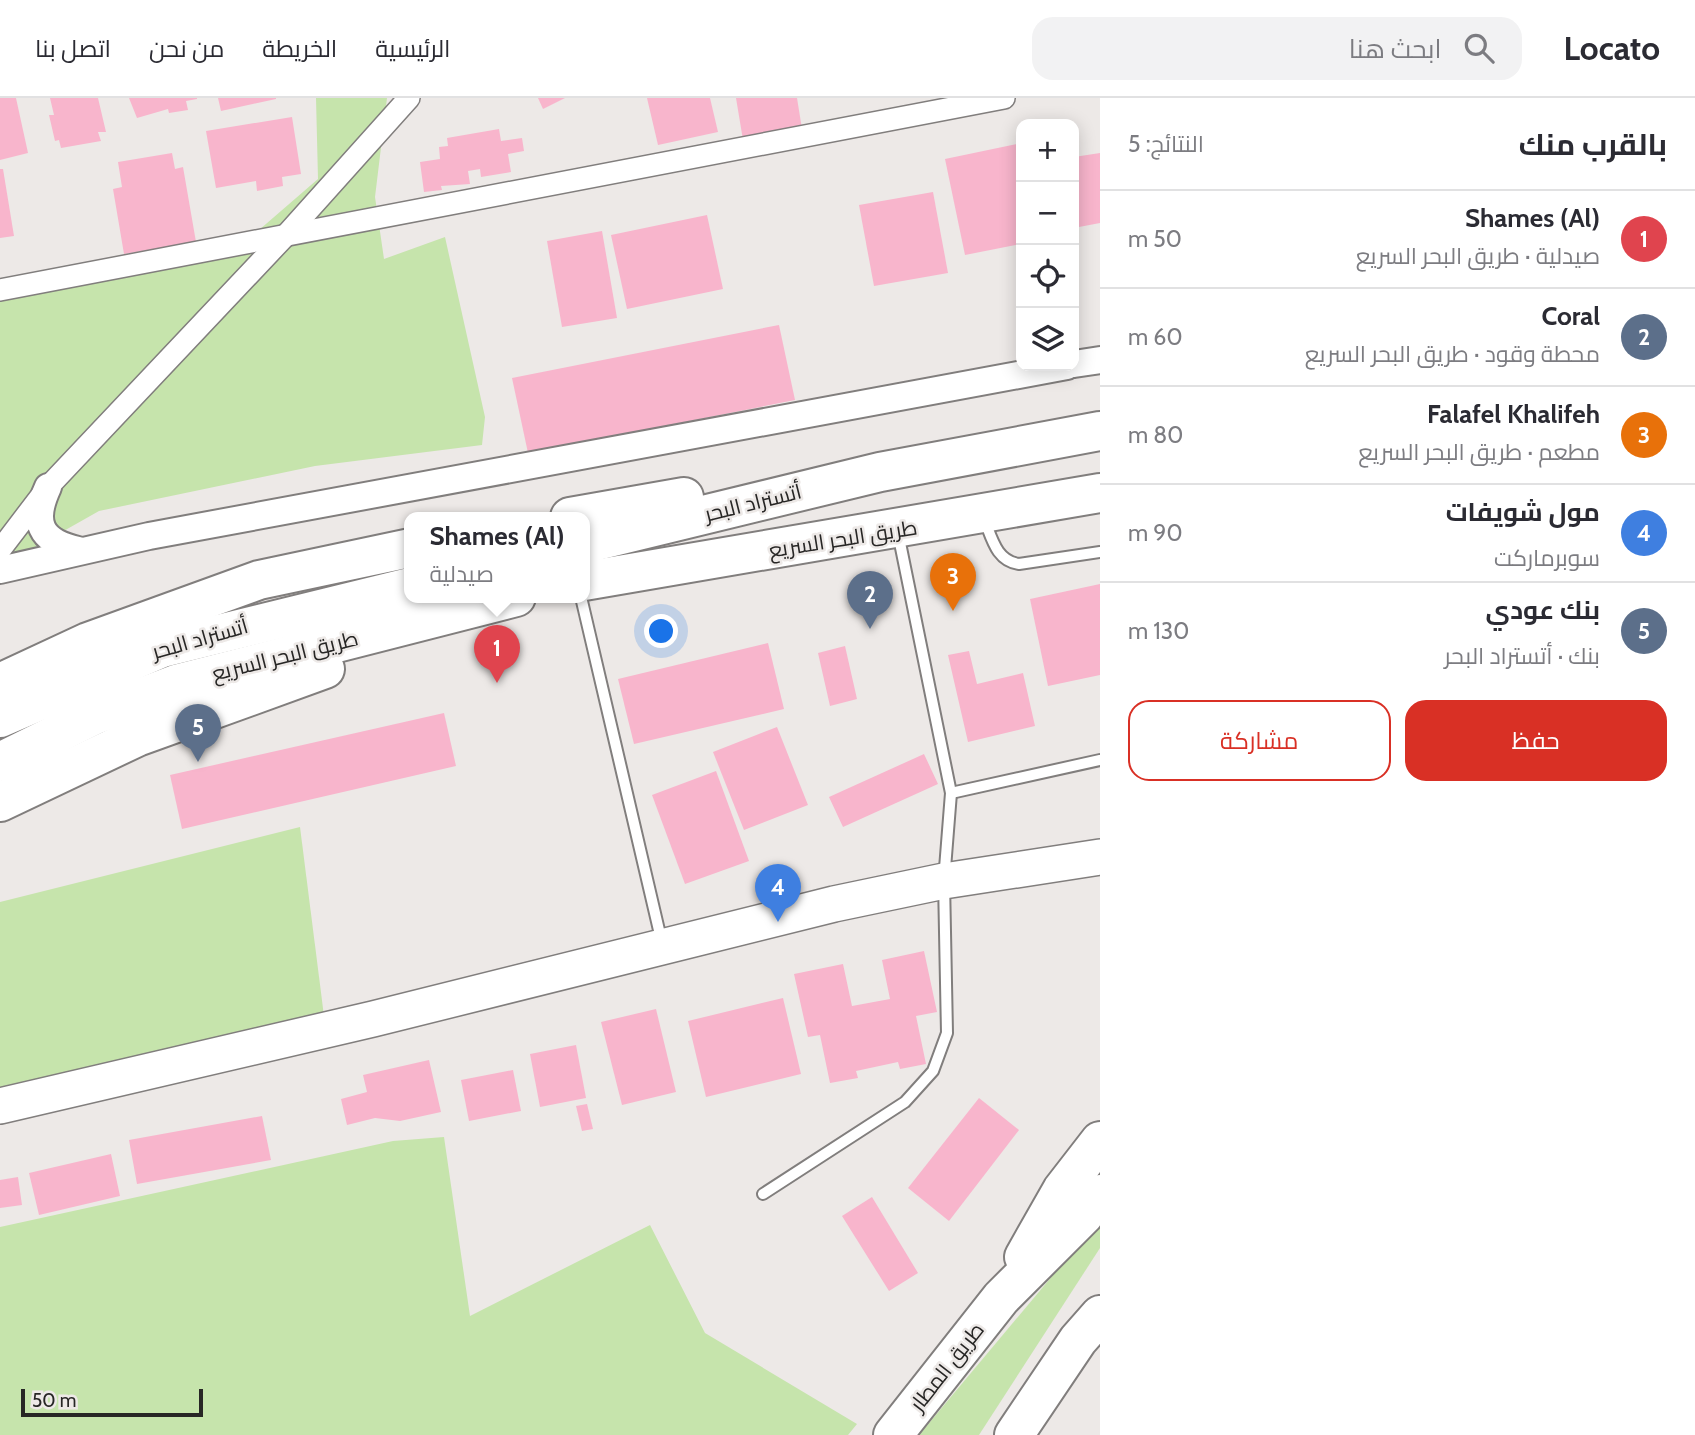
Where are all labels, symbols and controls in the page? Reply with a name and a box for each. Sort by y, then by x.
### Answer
search box [1032,17,1522,80]
text: Locato [1564,28,1660,68]
icon: search [1460,29,1498,67]
text: ابحث هنا [1349,33,1442,65]
text: اتصل بنا [35,34,111,63]
text: من نحن [149,34,224,63]
text: الخريطة [262,34,337,63]
text: الرئيسية [375,34,451,63]
map controls [1016,119,1079,371]
button: + [1016,119,1079,182]
text: بالقرب منك [1519,126,1667,163]
text: النتائج: 5 [1128,130,1204,158]
button: − [1016,182,1079,245]
text: Shames (Al) [1465,202,1600,234]
text: 50 m [1128,225,1182,253]
text: 1 [1640,225,1648,253]
text: صيدلية · طريق البحر السريع [1356,242,1600,270]
button: locate [1016,245,1079,308]
text: Coral [1541,300,1600,332]
button: layers [1016,308,1079,371]
text: 60 m [1128,323,1182,351]
text: 2 [1638,323,1650,351]
text: محطة وقود · طريق البحر السريع [1305,340,1600,368]
text: Falafel Khalifeh [1427,398,1600,430]
text: 80 m [1128,421,1183,449]
text: 3 [1638,421,1650,449]
text: مطعم · طريق البحر السريع [1358,438,1600,466]
street label: أتستراد البحر [701,478,804,527]
text: مول شويفات [1446,496,1600,528]
popup [404,512,590,603]
street label: طريق البحر السريع [767,514,919,565]
text: 90 m [1128,519,1182,547]
text: 4 [1637,519,1651,547]
text: Shames (Al) [430,520,564,552]
text: سوبرماركت [1494,544,1600,572]
pin: 3 [930,553,976,611]
text: صيدلية [430,560,494,588]
pin: 2 [847,571,893,629]
text: بنك عودي [1485,594,1600,626]
street label: أتستراد البحر [148,613,251,664]
your location [644,614,678,648]
text: 130 m [1128,617,1189,645]
text: 5 [1638,617,1650,645]
street label: طريق البحر السريع [209,625,361,688]
pin: 1 [474,625,520,683]
text: بنك · أتستراد البحر [1444,642,1600,670]
button: مشاركة [1128,700,1391,781]
button: حفظ [1405,700,1667,781]
pin: 5 [175,704,221,762]
pin: 4 [755,864,801,922]
street label: طريق المطار [904,1317,990,1417]
scale bar [21,1386,203,1418]
text: 50 m [32,1389,76,1412]

